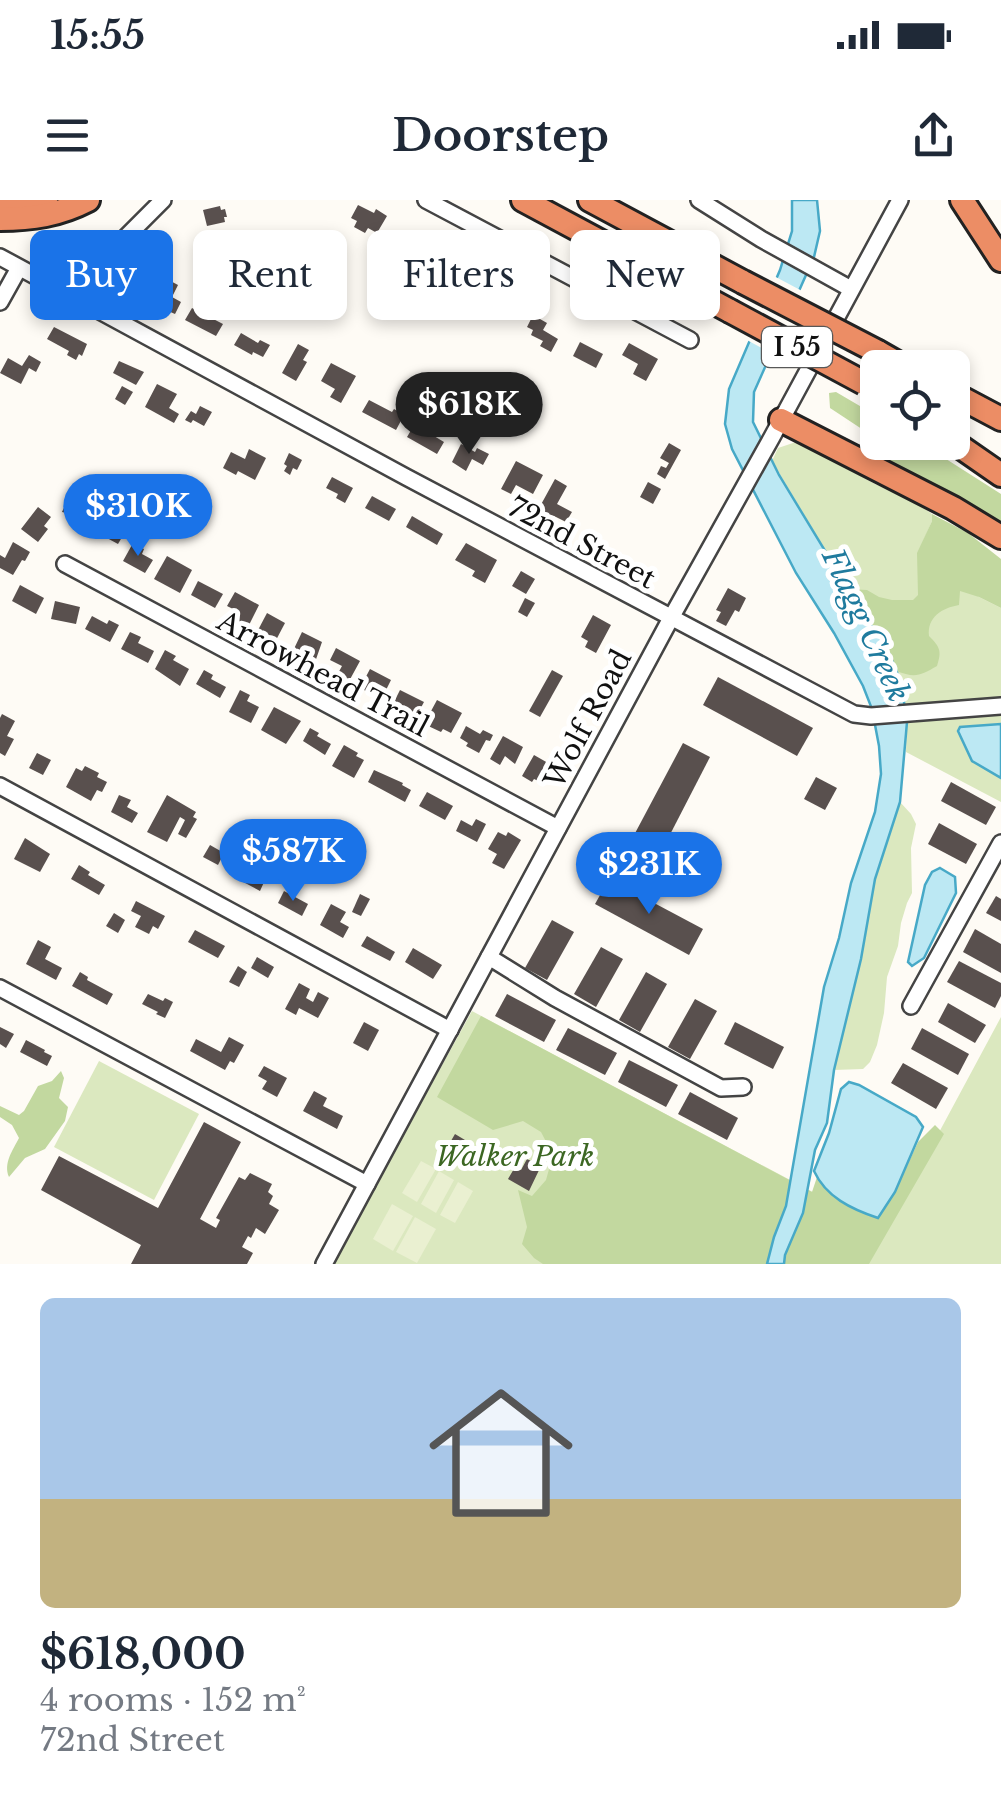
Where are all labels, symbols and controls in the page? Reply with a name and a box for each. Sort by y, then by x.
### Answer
text: 15:55 [50,12,145,59]
text: Doorstep [392,107,609,163]
icon: menu [40,108,95,163]
icon: share [906,108,961,163]
chip: Buy [30,230,173,320]
chip: Rent [193,230,347,320]
chip: Filters [367,230,550,320]
chip: New [570,230,720,320]
road number: I 55 [762,327,832,367]
map controls [860,350,970,460]
button: locate [860,350,970,460]
pin: $618K [399,372,539,457]
text: $618K [418,384,520,424]
pin: $310K [68,474,208,559]
text: $310K [85,486,191,526]
street label: 72nd Street [502,490,662,597]
water label: Flagg Creek [814,542,918,708]
street label: Arrowhead Trail [210,603,435,744]
street label: Wolf Road [536,644,639,795]
pin: $587K [223,819,363,904]
text: $587K [242,831,344,871]
pin: $231K [579,832,719,917]
text: $231K [598,844,700,884]
park label: Walker Park [436,1139,594,1174]
icon: home [411,1363,591,1543]
text: $618,000 [40,1628,246,1680]
text: 4 rooms · 152 m² [40,1680,306,1720]
text: 72nd Street [40,1720,225,1760]

